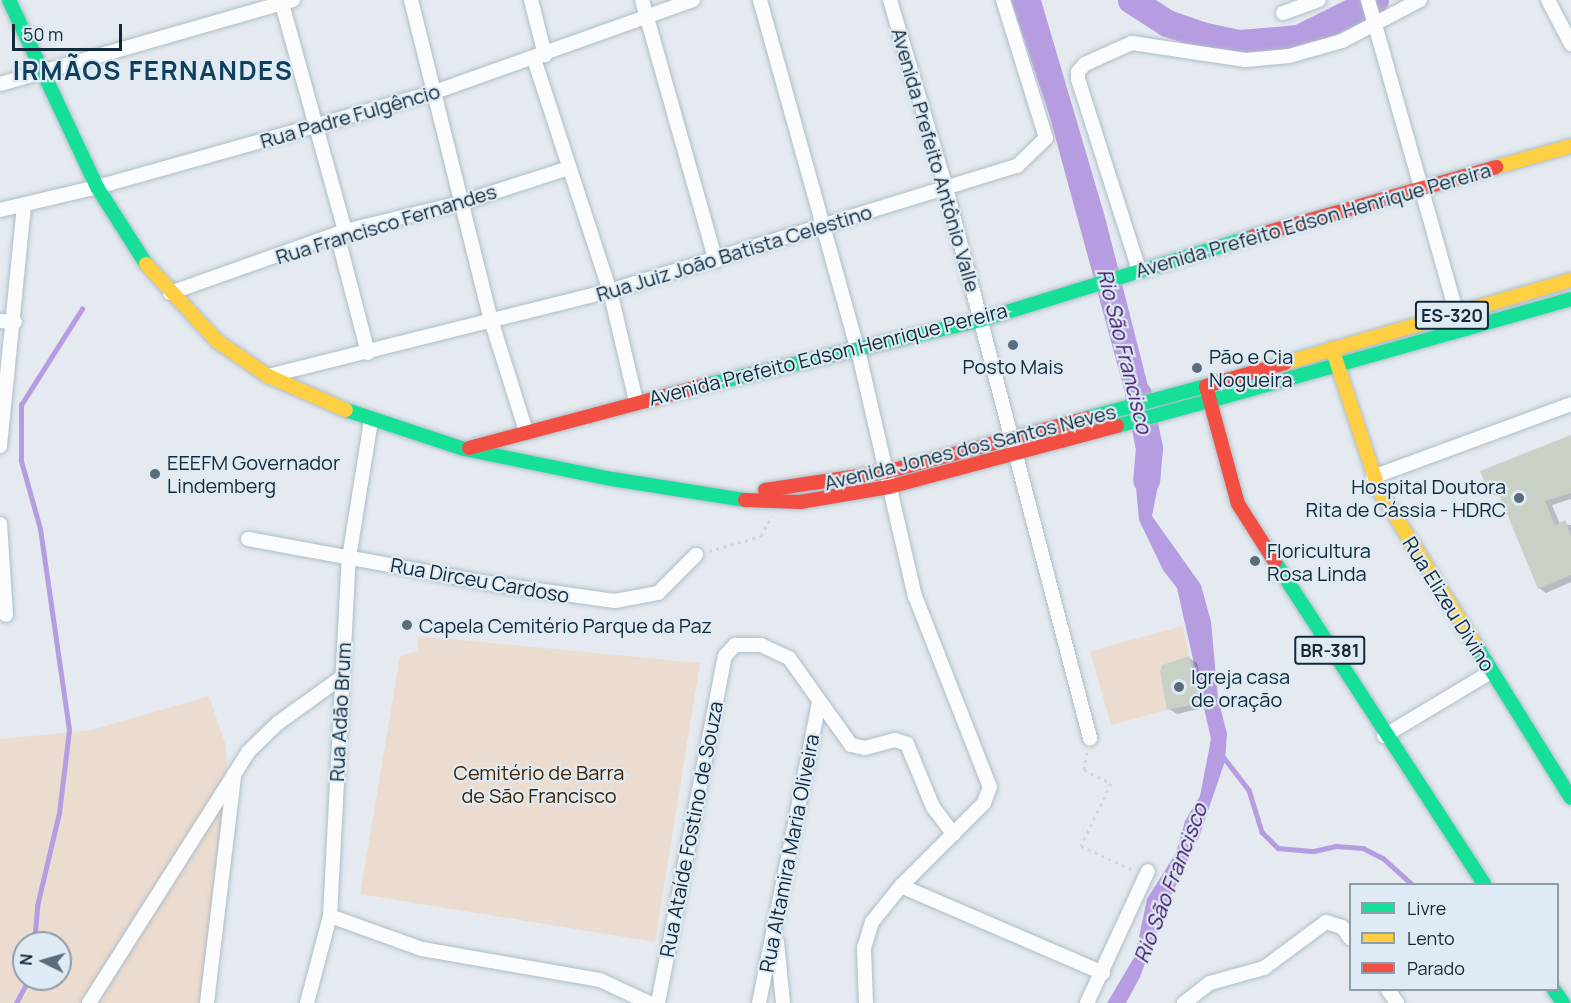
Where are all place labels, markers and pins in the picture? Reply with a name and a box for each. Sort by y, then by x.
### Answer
marker: Posto Mais [1006,338,1020,352]
place label: Pão e Cia Nogueira [1209,344,1293,391]
place label: Posto Mais [963,354,1063,378]
marker: Pão e Cia Nogueira [1190,361,1204,375]
place label: EEEFM Governador Lindemberg [167,450,340,497]
marker: EEEFM Governador Lindemberg [148,467,162,481]
place label: Hospital Doutora Rita de Cássia - HDRC [1306,474,1506,521]
marker: Hospital Doutora Rita de Cássia - HDRC [1510,489,1528,507]
place label: Floricultura Rosa Linda [1267,538,1371,585]
marker: Floricultura Rosa Linda [1248,554,1262,568]
place label: Capela Cemitério Parque da Paz [419,613,712,637]
marker: Capela Cemitério Parque da Paz [400,618,414,632]
place label: Igreja casa de oração [1191,664,1290,711]
marker: Igreja casa de oração [1172,680,1186,694]

